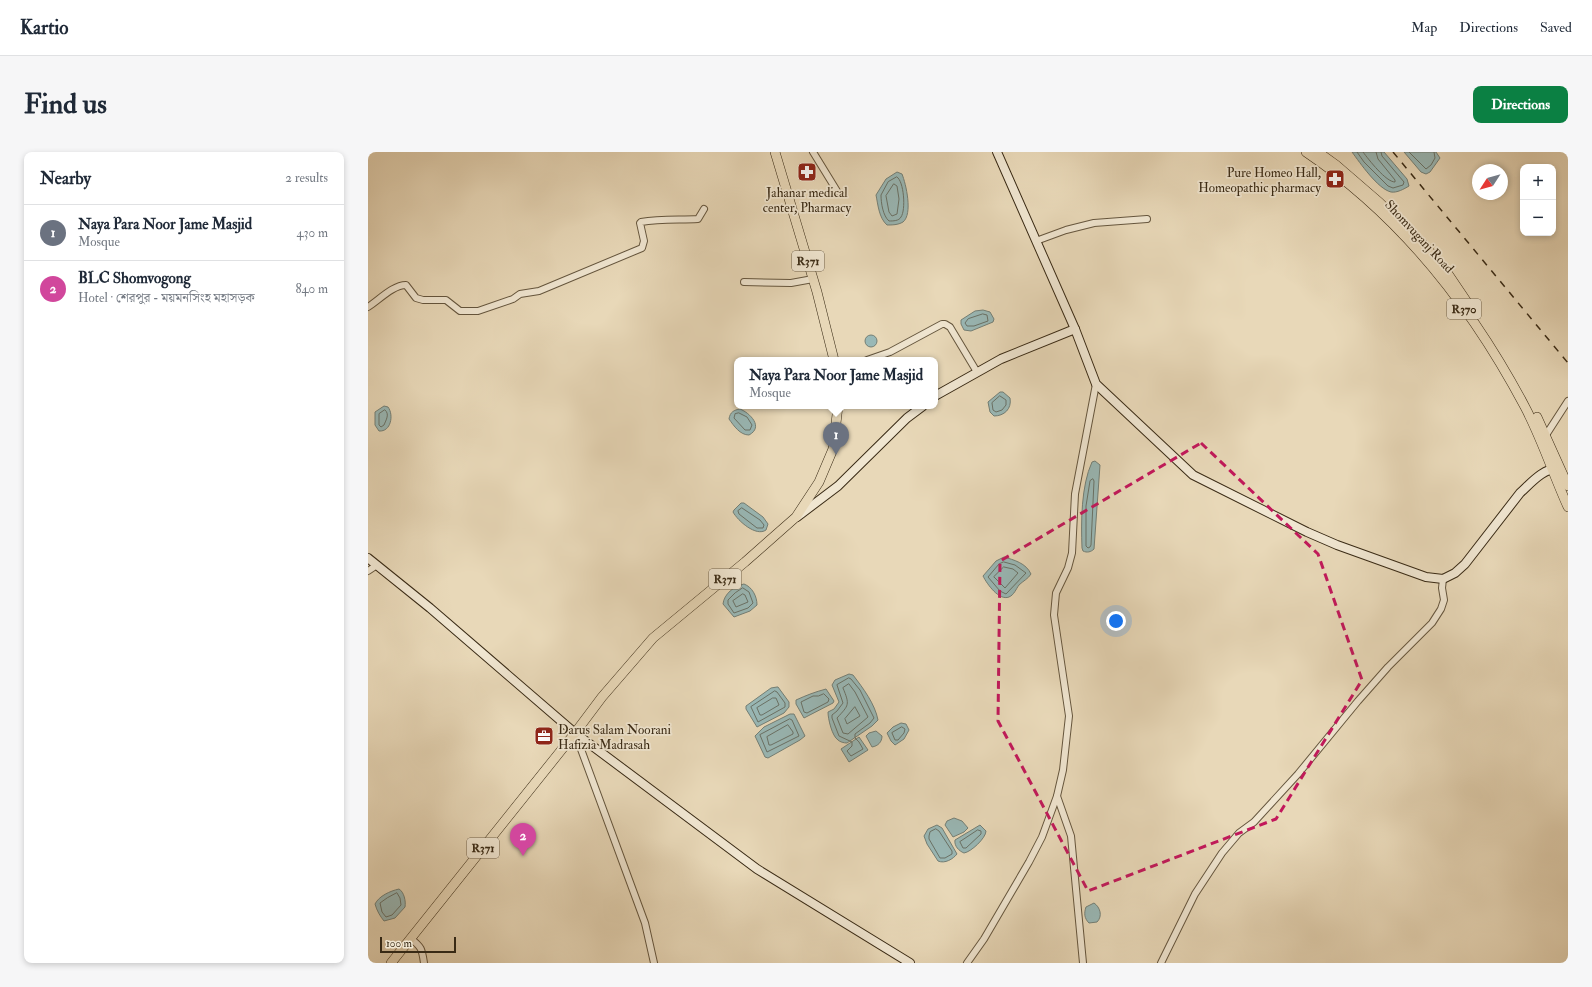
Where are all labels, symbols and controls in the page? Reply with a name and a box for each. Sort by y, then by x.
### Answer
text: Kartio [20,16,68,40]
text: Map [1411,19,1437,36]
text: Directions [1459,19,1518,36]
text: Saved [1540,19,1572,36]
button: Directions [1473,86,1568,123]
text: Find us [24,87,107,122]
pharmacy icon: Jahanar medical center, Pharmacy [796,161,818,183]
north arrow [1472,164,1508,200]
map controls [1520,164,1556,236]
button: + [1520,164,1556,200]
place label: Pure Homeo Hall, Homeopathic pharmacy [1198,165,1321,197]
text: Nearby [40,168,91,189]
pharmacy icon: Pure Homeo Hall, Homeopathic pharmacy [1324,168,1346,190]
text: 2 results [285,170,328,186]
place label: Jahanar medical center, Pharmacy [763,185,851,217]
street label: Shomvuganj Road [1381,197,1458,277]
button: − [1520,200,1556,236]
text: Naya Para Noor Jame Masjid [78,215,252,234]
text: 1 [51,225,55,241]
text: 430 m [297,225,328,241]
text: Mosque [78,234,120,250]
road number: R371 [792,251,824,271]
text: BLC Shomvogong [78,269,191,288]
text: 2 [50,281,56,297]
text: 840 m [295,281,328,297]
text: Hotel · শেরপুর - ময়মনসিংহ মহাসড়ক [78,290,255,306]
road number: R370 [1447,299,1481,319]
popup [734,357,938,409]
text: Naya Para Noor Jame Masjid [749,366,923,385]
text: Mosque [749,385,791,401]
pin: 1 [823,422,849,455]
road number: R371 [709,569,741,589]
your location [1106,611,1126,631]
place label: Darus Salam Noorani Hafizia Madrasah [558,722,672,753]
office icon: Darus Salam Noorani Hafizia Madrasah [533,725,555,747]
pin: 2 [510,823,536,856]
road number: R371 [467,838,499,858]
scale bar [380,935,456,954]
text: 100 m [386,937,412,950]

